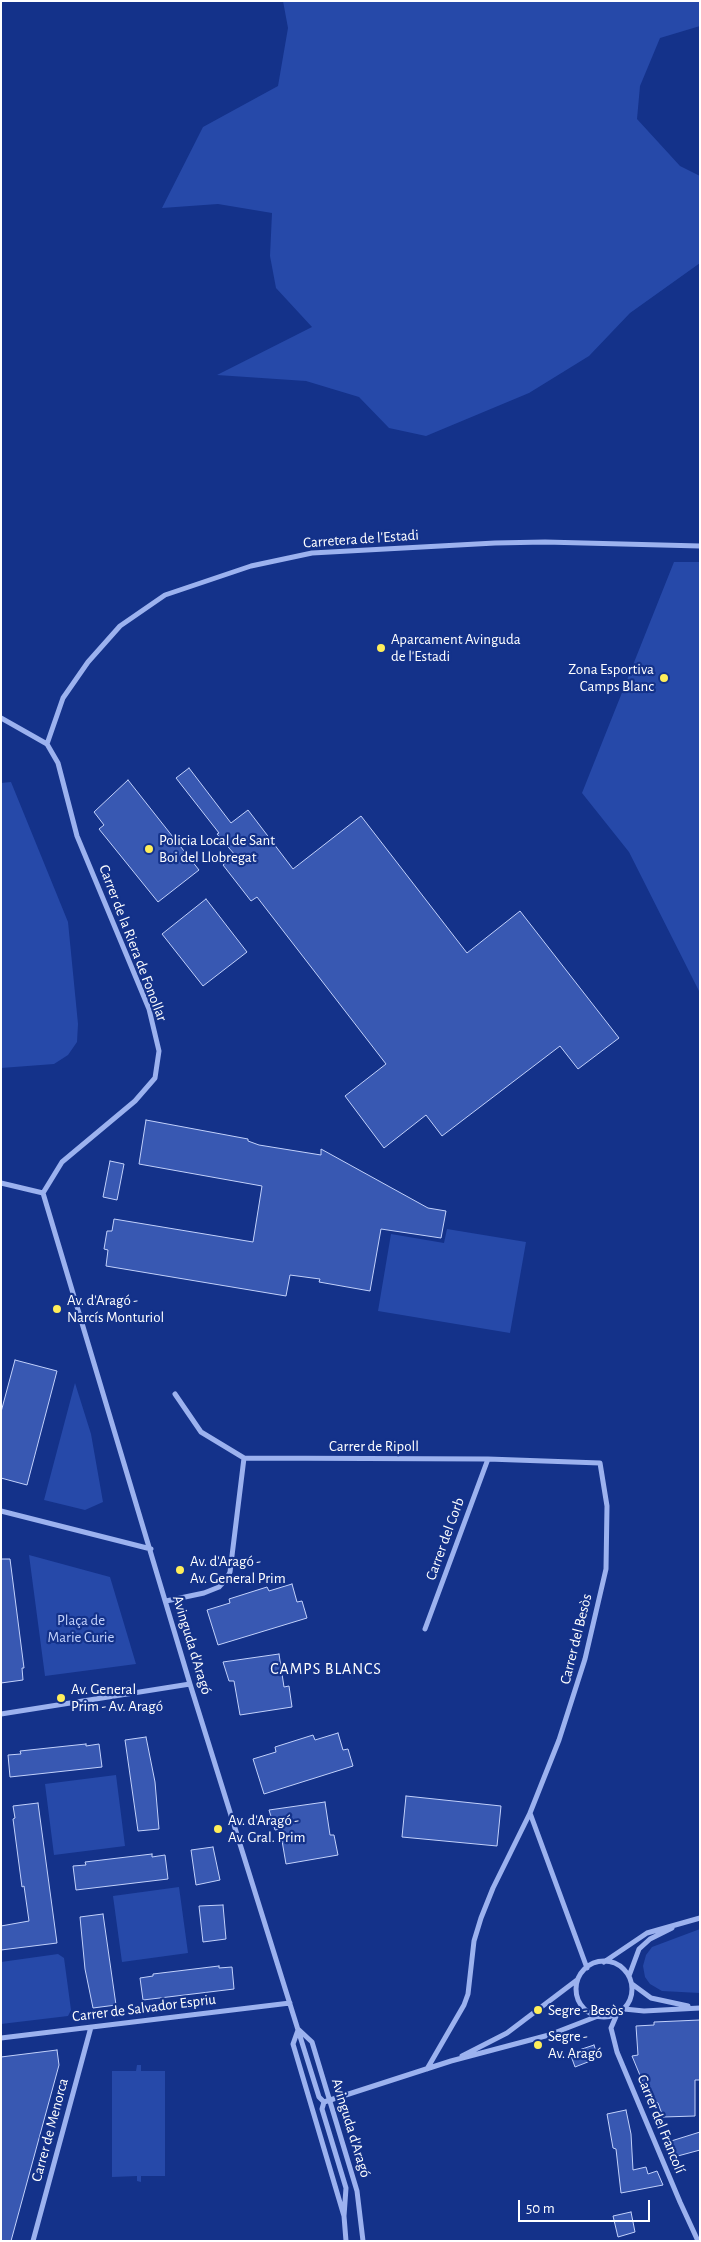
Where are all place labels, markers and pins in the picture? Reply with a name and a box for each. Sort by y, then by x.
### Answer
place label: Aparcament Avinguda de l'Estadi [391,630,521,665]
marker: Aparcament Avinguda de l'Estadi [375,642,387,654]
place label: Zona Esportiva Camps Blanc [568,660,654,695]
marker: Zona Esportiva Camps Blanc [658,672,670,684]
place label: Policia Local de Sant Boi del Llobregat [159,831,275,866]
marker: Policia Local de Sant Boi del Llobregat [143,843,155,855]
place label: Av. d'Aragó - Narcís Monturiol [67,1291,164,1326]
marker: Av. d'Aragó - Narcís Monturiol [51,1303,63,1315]
place label: Av. d'Aragó - Av. General Prim [190,1552,286,1587]
marker: Av. d'Aragó - Av. General Prim [174,1564,186,1576]
place label: Av. General Prim - Av. Aragó [71,1680,163,1715]
marker: Av. General Prim - Av. Aragó [55,1692,67,1704]
place label: Av. d'Aragó - Av. Gral. Prim [228,1811,306,1846]
marker: Av. d'Aragó - Av. Gral. Prim [212,1823,224,1835]
place label: Segre - Besòs [548,2001,623,2019]
marker: Segre - Besòs [532,2004,544,2016]
place label: Segre - Av. Aragó [548,2027,602,2062]
marker: Segre - Av. Aragó [532,2039,544,2051]

